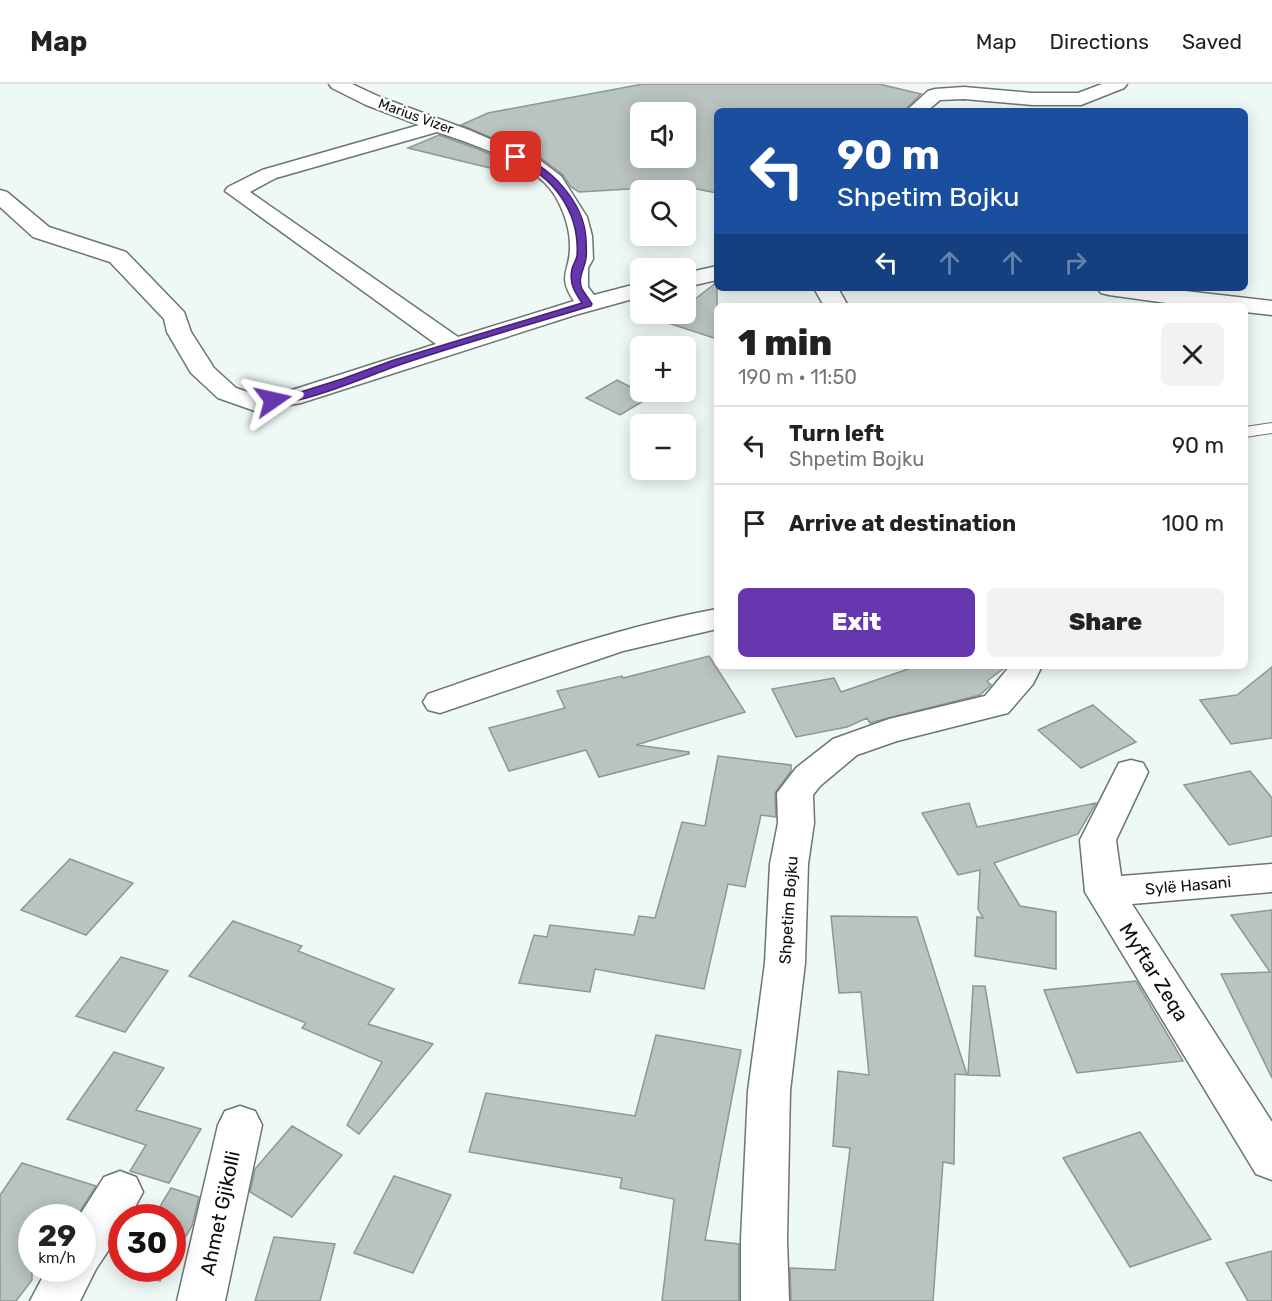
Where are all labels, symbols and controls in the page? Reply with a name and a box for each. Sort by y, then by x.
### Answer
text: Map [30,25,87,58]
text: Map [976,29,1017,54]
text: Directions [1050,29,1149,54]
text: Saved [1182,29,1242,54]
street label: Marius Vizer [376,95,456,138]
map controls [630,102,696,480]
button: sound [630,102,696,168]
text: 90 m [837,130,940,180]
pin [490,131,541,182]
icon: left [738,132,816,210]
icon: arrive [499,140,532,173]
button: search [630,180,696,246]
text: Shpetim Bojku [837,181,1020,213]
icon: left [870,246,903,279]
icon: ahead [933,246,966,279]
icon: ahead [996,246,1029,279]
icon: right [1059,246,1092,279]
button: layers [630,258,696,324]
text: 1 min [738,321,832,364]
button: close [1161,323,1224,386]
button: + [630,336,696,402]
text: 190 m · 11:50 [738,365,857,389]
position arrow [241,368,305,432]
button: − [630,414,696,480]
text: Turn left [789,420,884,447]
icon: left [738,429,771,462]
text: 90 m [1172,432,1224,459]
text: Shpetim Bojku [789,447,924,471]
icon: arrive [738,507,771,540]
text: Arrive at destination [789,510,1016,537]
text: 100 m [1162,510,1224,537]
button: Exit [738,588,975,657]
button: Share [987,588,1224,657]
street label: Shpetim Bojku [775,855,802,965]
street label: Sylë Hasani [1144,872,1232,899]
street label: Myftar Zeqa [1114,918,1194,1026]
street label: Ahmet Gjikolli [195,1149,245,1277]
speed limit sign: 30 [108,1204,186,1282]
text: 29 [38,1218,76,1254]
text: km/h [38,1249,76,1267]

